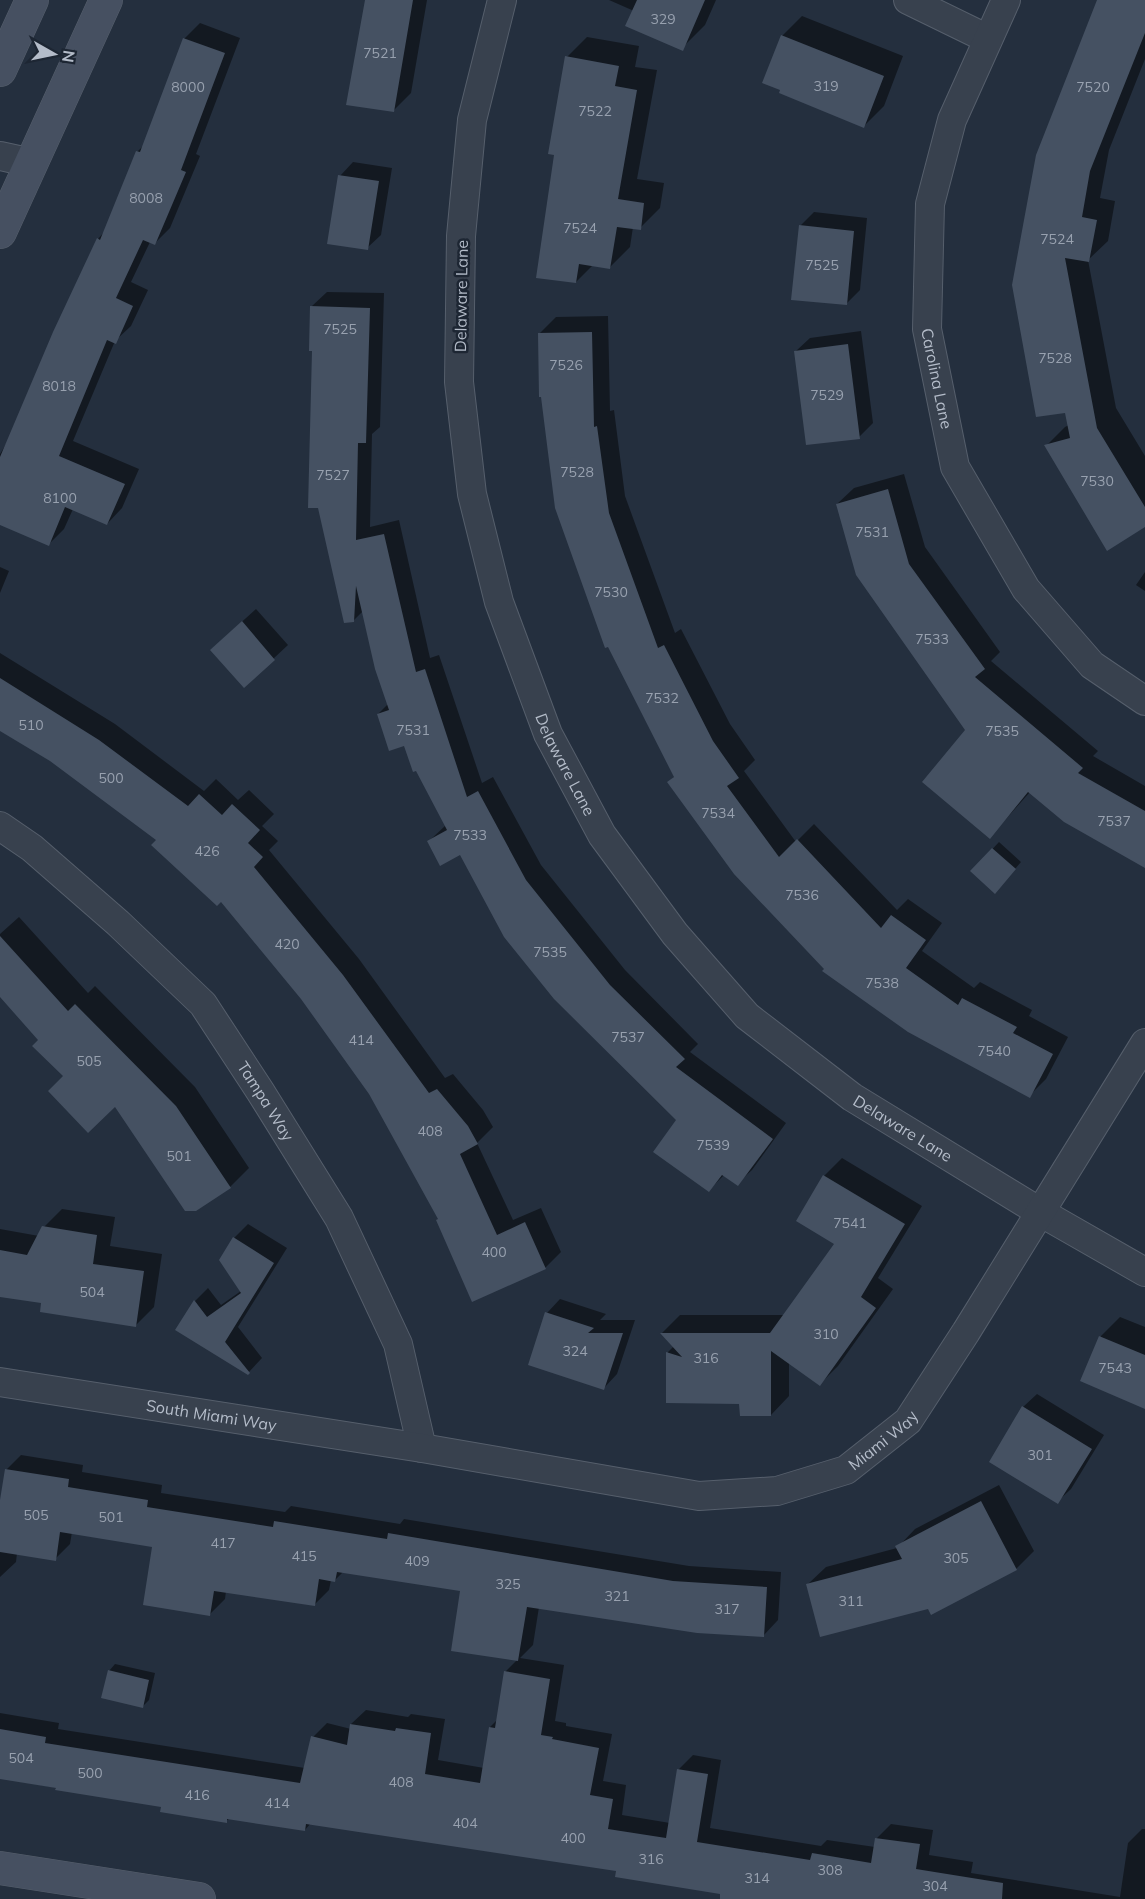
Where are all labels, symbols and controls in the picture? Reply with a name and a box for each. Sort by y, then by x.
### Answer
house number: 329 [650,10,676,28]
north arrow [24,24,84,84]
house number: 7521 [363,44,397,62]
text: N [58,49,80,64]
house number: 319 [813,77,839,95]
house number: 8000 [171,78,205,96]
house number: 7520 [1076,78,1110,96]
house number: 7522 [578,102,612,120]
house number: 8008 [129,189,163,207]
house number: 7524 [563,219,597,237]
house number: 7524 [1040,230,1074,248]
street label: Delaware Lane [450,240,472,352]
house number: 7525 [805,256,839,274]
house number: 7525 [323,320,357,338]
street label: Carolina Lane [917,326,957,431]
house number: 7528 [1038,349,1072,367]
house number: 7526 [549,356,583,374]
house number: 8018 [42,377,76,395]
house number: 7529 [810,386,844,404]
house number: 7528 [560,463,594,481]
house number: 7527 [316,466,350,484]
house number: 7530 [1080,472,1114,490]
house number: 8100 [43,489,77,507]
house number: 7531 [855,523,889,541]
house number: 7530 [594,583,628,601]
house number: 7533 [915,630,949,648]
house number: 7532 [645,689,679,707]
street label: Delaware Lane [531,711,600,819]
house number: 510 [18,716,44,734]
house number: 7531 [396,721,430,739]
house number: 7535 [985,722,1019,740]
house number: 500 [98,769,124,787]
house number: 7534 [701,804,735,822]
house number: 7537 [1097,812,1131,830]
house number: 7533 [453,826,487,844]
house number: 426 [194,842,220,860]
house number: 7536 [785,886,819,904]
house number: 420 [274,935,300,953]
house number: 7535 [533,943,567,961]
house number: 7538 [865,974,899,992]
house number: 7537 [611,1028,645,1046]
house number: 414 [348,1031,374,1049]
house number: 7540 [977,1042,1011,1060]
house number: 505 [76,1052,102,1070]
street label: Tampa Way [233,1057,299,1145]
street label: Delaware Lane [850,1090,956,1166]
house number: 408 [417,1122,443,1140]
house number: 7539 [696,1136,730,1154]
house number: 501 [166,1147,192,1165]
house number: 7541 [833,1214,867,1232]
house number: 400 [481,1243,507,1261]
house number: 504 [79,1283,105,1301]
house number: 310 [813,1325,839,1343]
house number: 324 [562,1342,588,1360]
house number: 316 [693,1349,719,1367]
house number: 7543 [1098,1359,1132,1377]
street label: South Miami Way [145,1395,279,1435]
street label: Miami Way [844,1406,922,1475]
house number: 301 [1027,1446,1053,1464]
house number: 505 [23,1506,49,1524]
house number: 501 [98,1508,124,1526]
house number: 417 [210,1534,236,1552]
house number: 415 [291,1547,317,1565]
house number: 305 [943,1549,969,1567]
house number: 409 [404,1552,430,1570]
house number: 325 [495,1575,521,1593]
house number: 321 [604,1587,630,1605]
house number: 311 [838,1592,864,1610]
house number: 317 [714,1600,740,1618]
house number: 504 [8,1749,34,1767]
house number: 500 [77,1764,103,1782]
house number: 408 [388,1773,414,1791]
house number: 416 [184,1786,210,1804]
house number: 414 [264,1794,290,1812]
house number: 404 [452,1814,478,1832]
house number: 400 [560,1829,586,1847]
house number: 316 [638,1850,664,1868]
house number: 308 [817,1861,843,1879]
house number: 314 [744,1869,770,1887]
house number: 304 [922,1877,948,1895]

